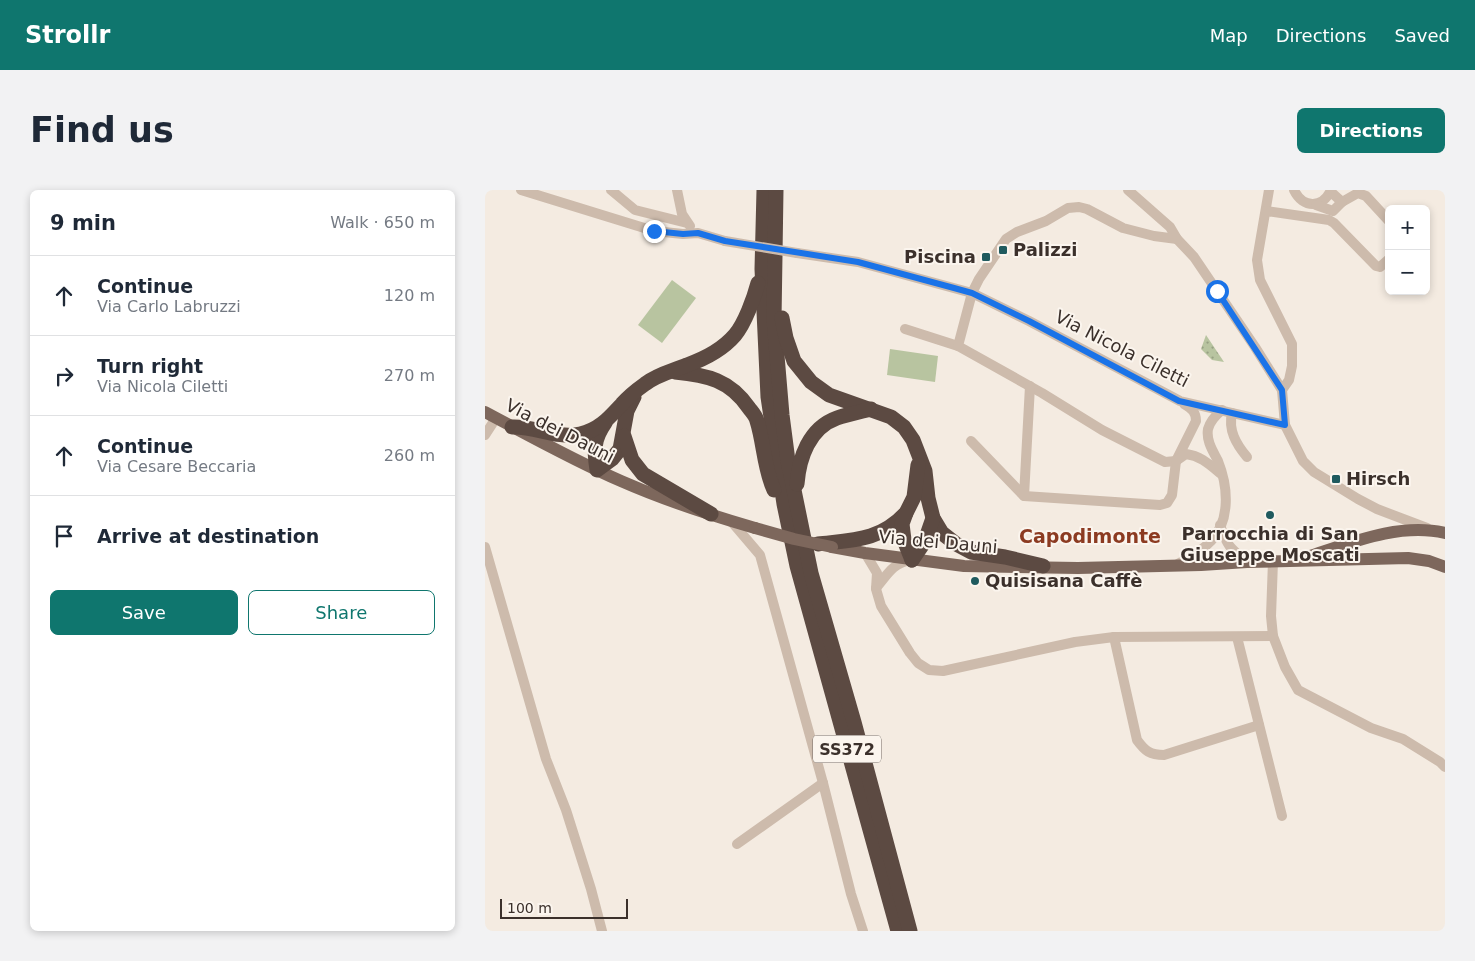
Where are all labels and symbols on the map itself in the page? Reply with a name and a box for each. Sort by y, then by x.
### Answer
route end [643,220,666,243]
place label: Palizzi [1013,239,1077,260]
marker: Palizzi [997,244,1009,256]
place label: Piscina [904,246,976,267]
marker: Piscina [980,251,992,263]
route start [1206,280,1229,303]
street label: Via Nicola Ciletti [1052,306,1193,391]
street label: Via dei Dauni [502,394,618,467]
place label: Hirsch [1346,468,1410,489]
marker: Hirsch [1330,473,1342,485]
marker: Parrocchia di San Giuseppe Moscati [1264,509,1276,521]
place label: Parrocchia di San Giuseppe Moscati [1180,523,1360,565]
district label: Capodimonte [1019,525,1161,547]
street label: Via dei Dauni [878,526,999,557]
place label: Quisisana Caffè [985,570,1142,591]
marker: Quisisana Caffè [969,575,981,587]
road number: SS372 [813,736,881,762]
scale bar [500,896,627,919]

